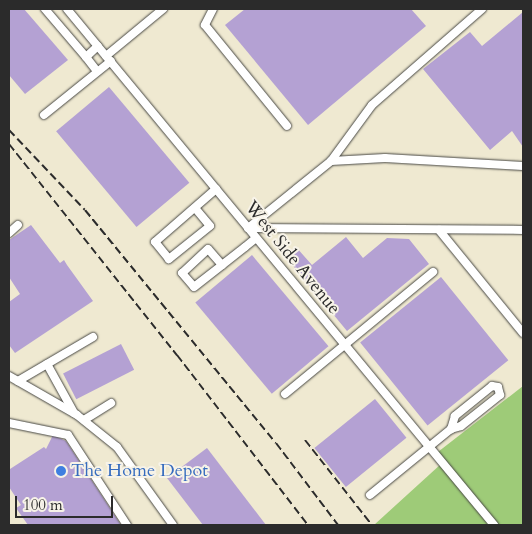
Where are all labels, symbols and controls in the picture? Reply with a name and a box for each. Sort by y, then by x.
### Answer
street label: West Side Avenue [240,197,344,319]
place label: The Home Depot [71,460,208,482]
marker: The Home Depot [55,465,67,477]
scale bar [18,486,115,518]
text: 100 m [23,495,63,515]

